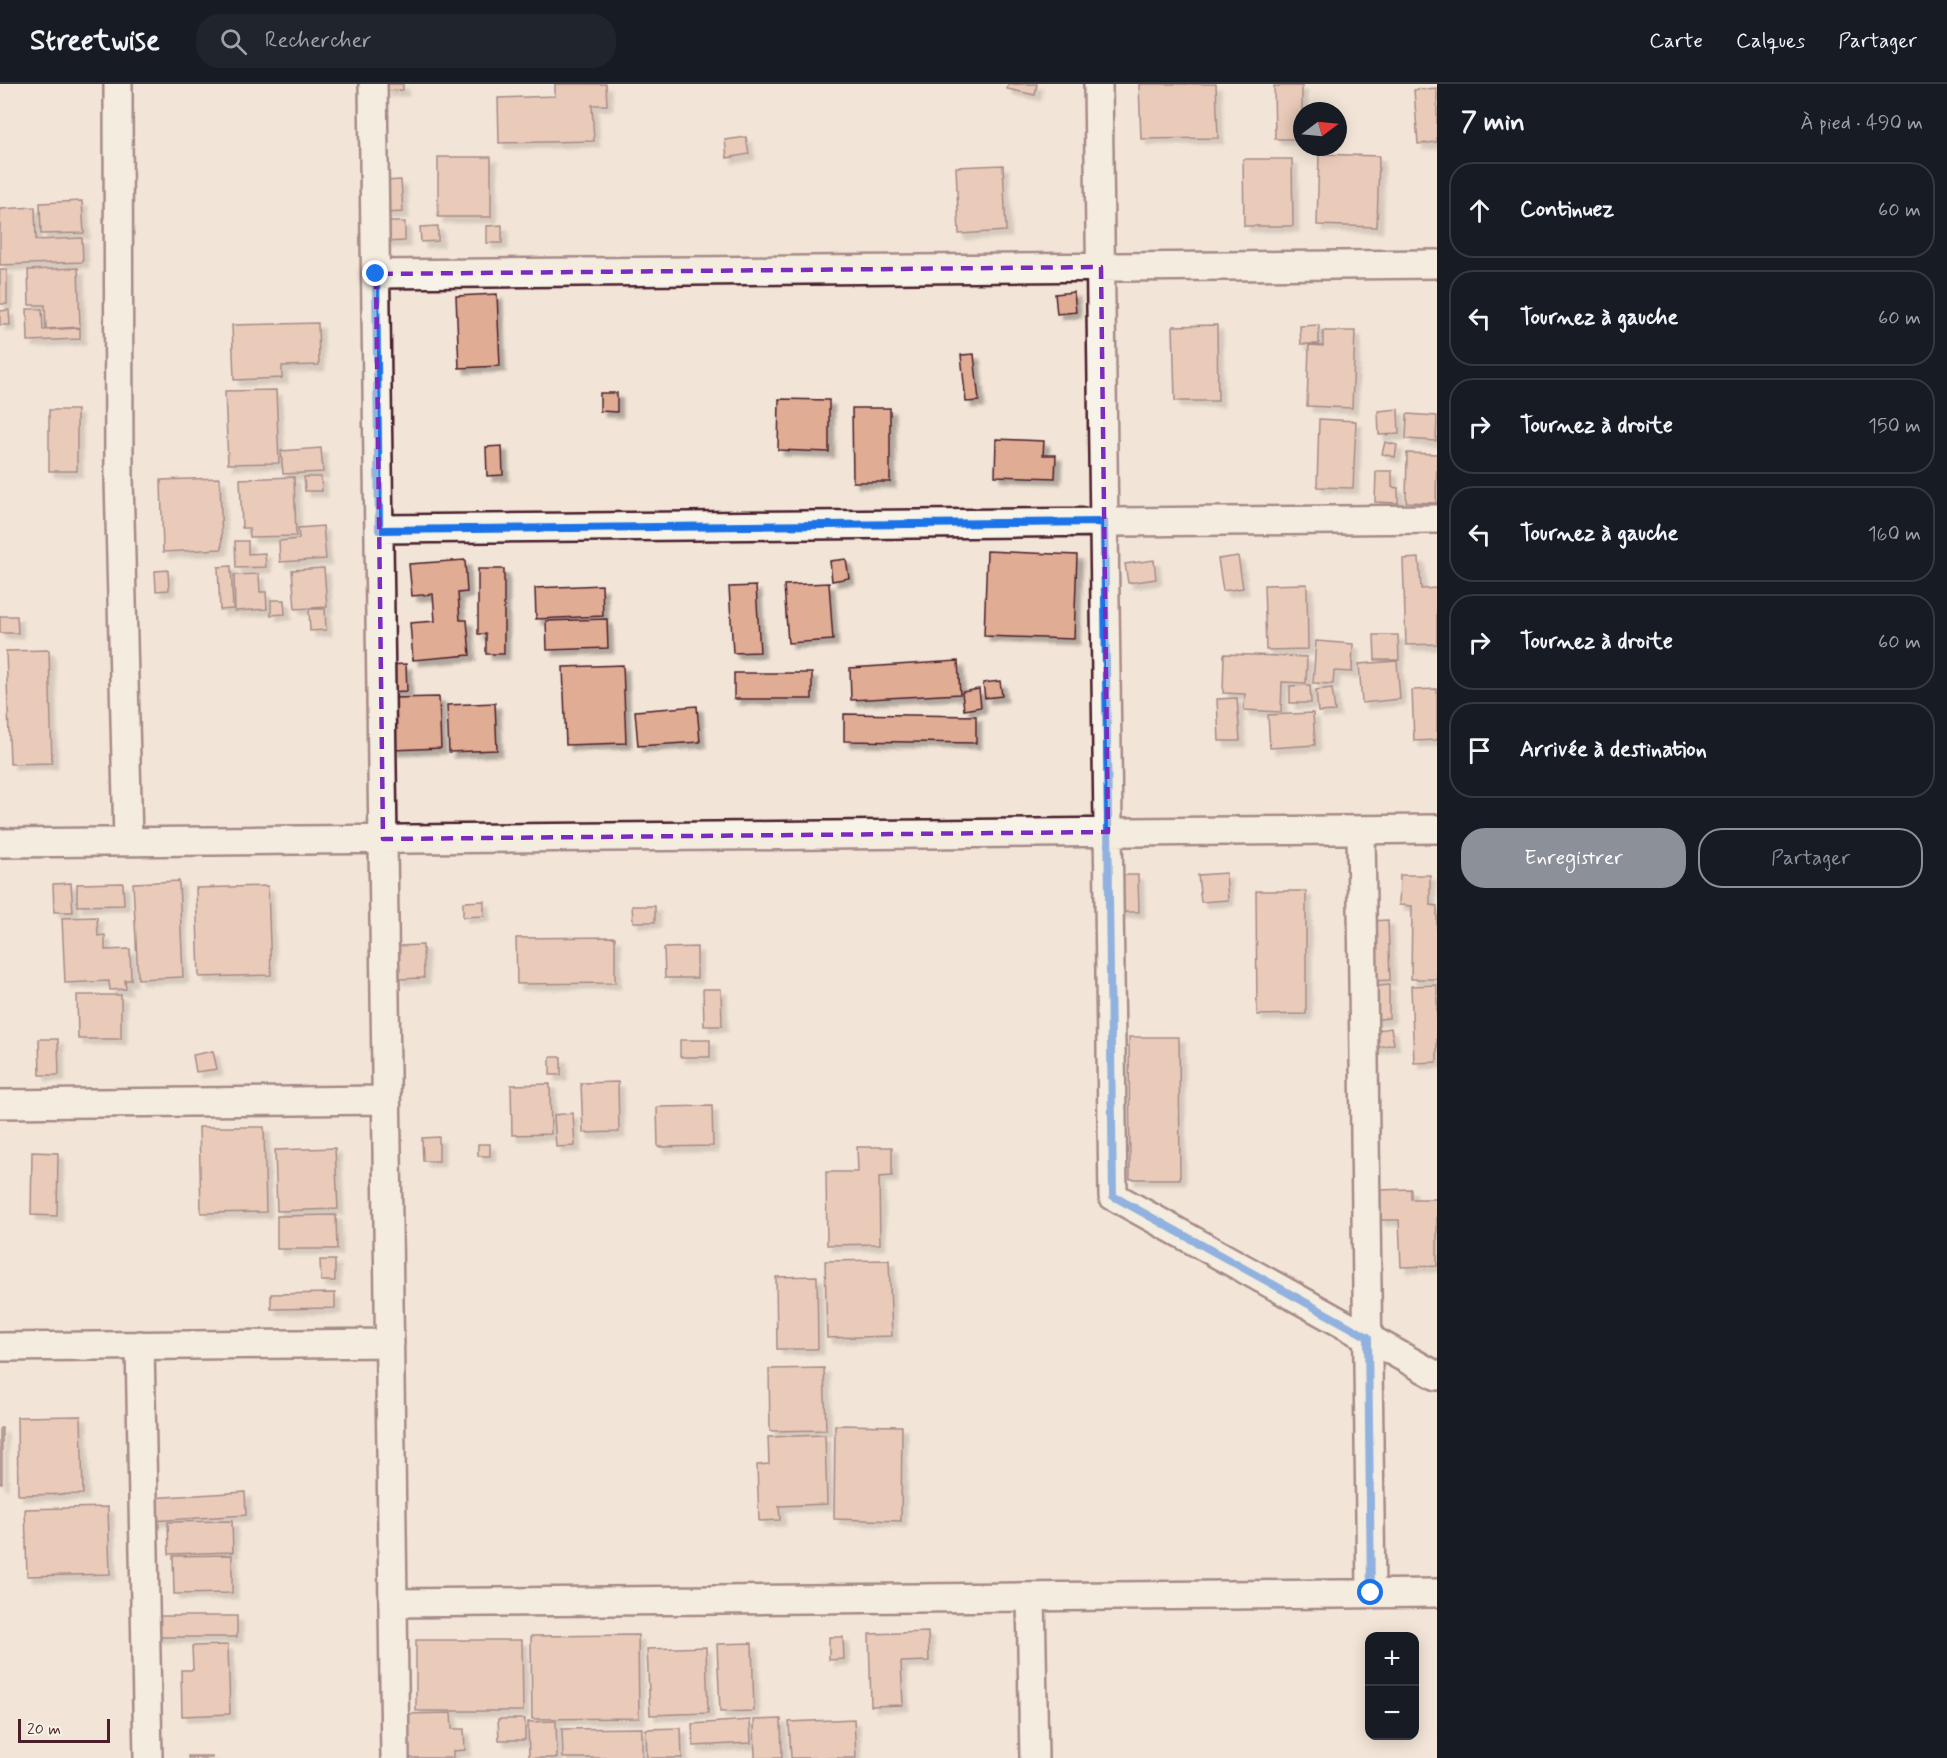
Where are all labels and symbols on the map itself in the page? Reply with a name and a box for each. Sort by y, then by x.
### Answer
north arrow [1293,102,1347,156]
route end [362,260,388,286]
route start [1357,1579,1383,1605]
scale bar [18,1716,110,1744]

